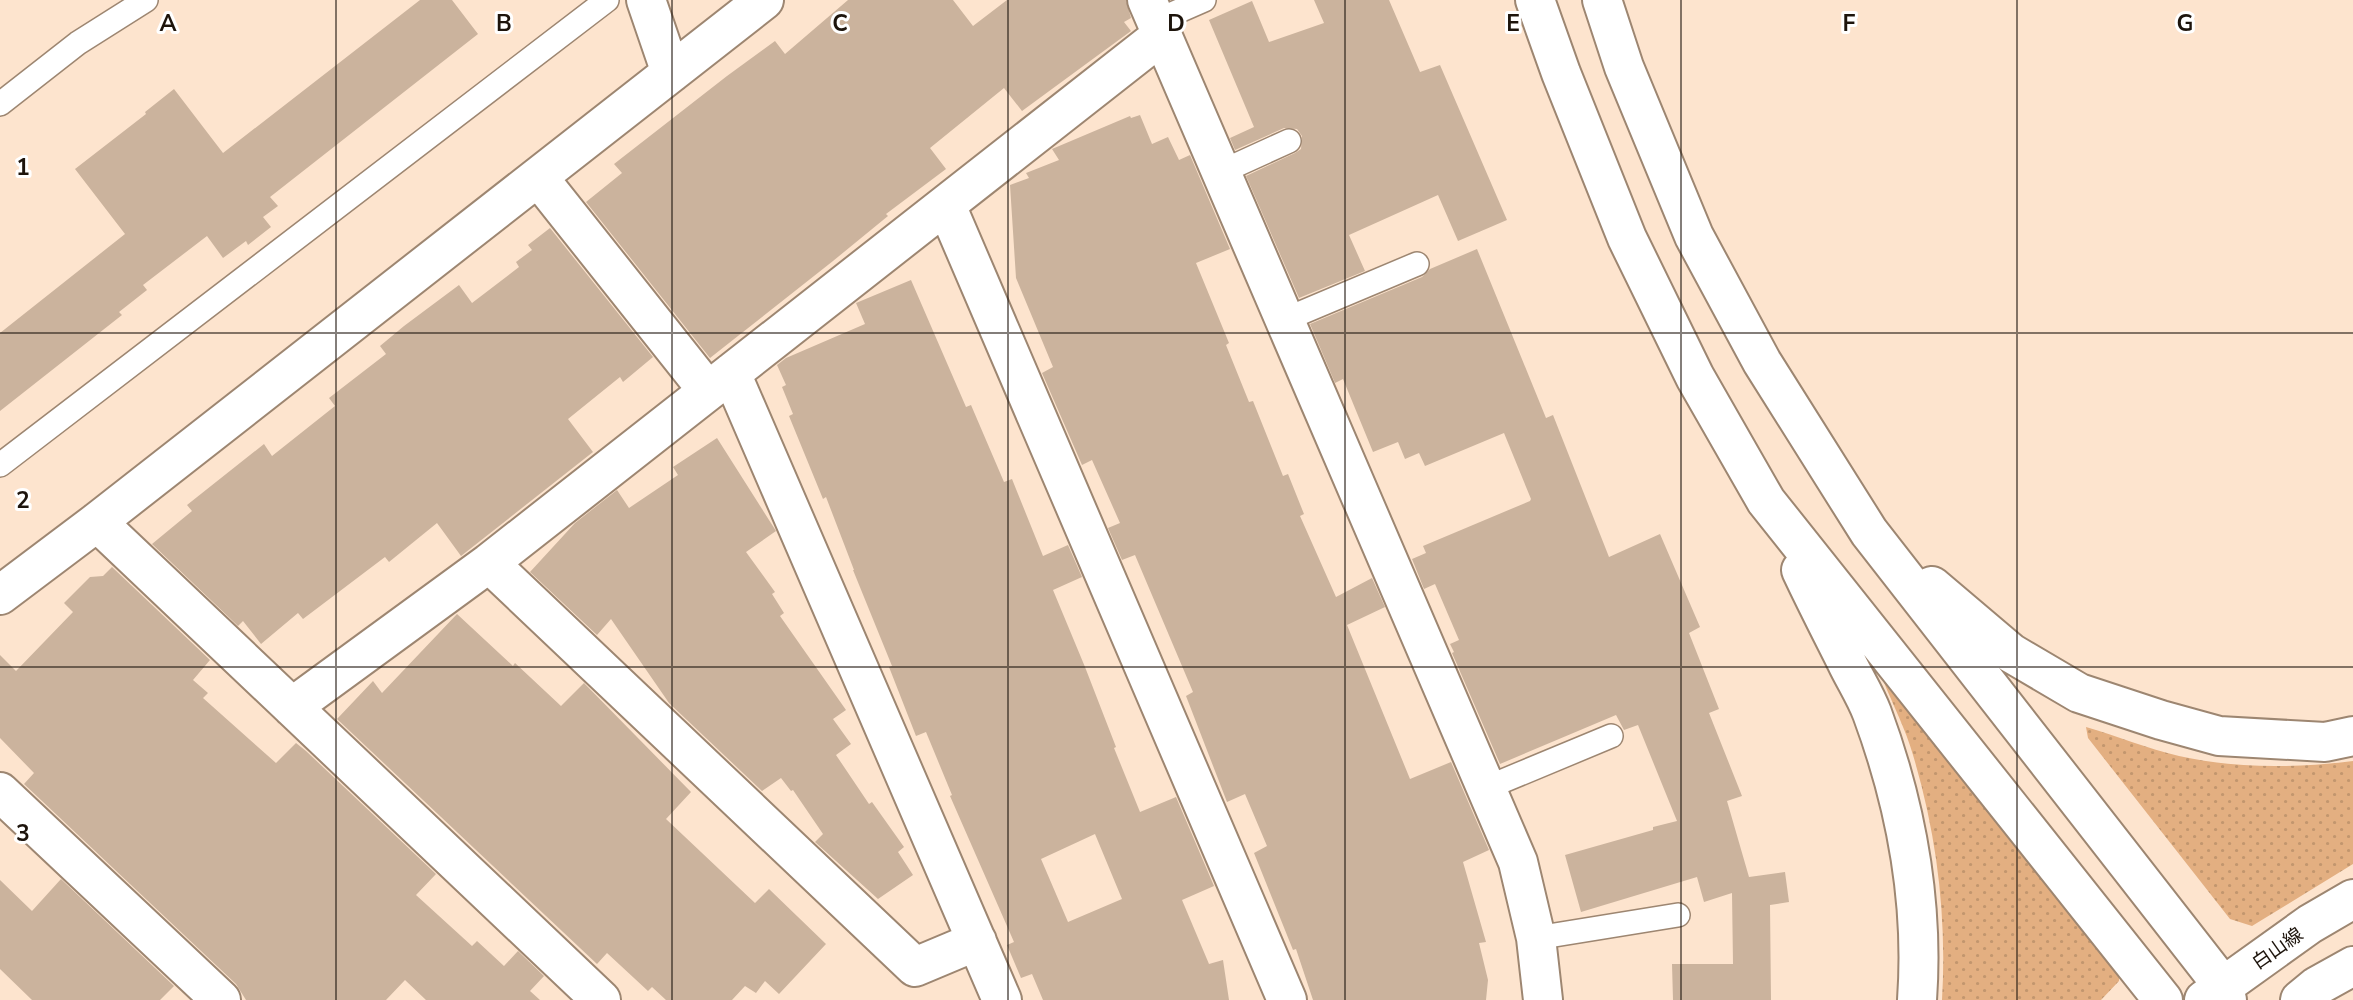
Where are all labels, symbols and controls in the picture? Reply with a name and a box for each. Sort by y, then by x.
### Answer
text: A [159,8,177,39]
text: B [496,8,512,39]
text: C [832,8,848,39]
text: D [1167,8,1185,39]
text: E [1506,8,1520,39]
text: F [1843,8,1856,39]
text: G [2177,8,2193,39]
text: 1 [16,152,30,183]
text: 2 [16,485,30,516]
text: 3 [16,818,30,849]
street label: 白山線 [2247,922,2308,976]

